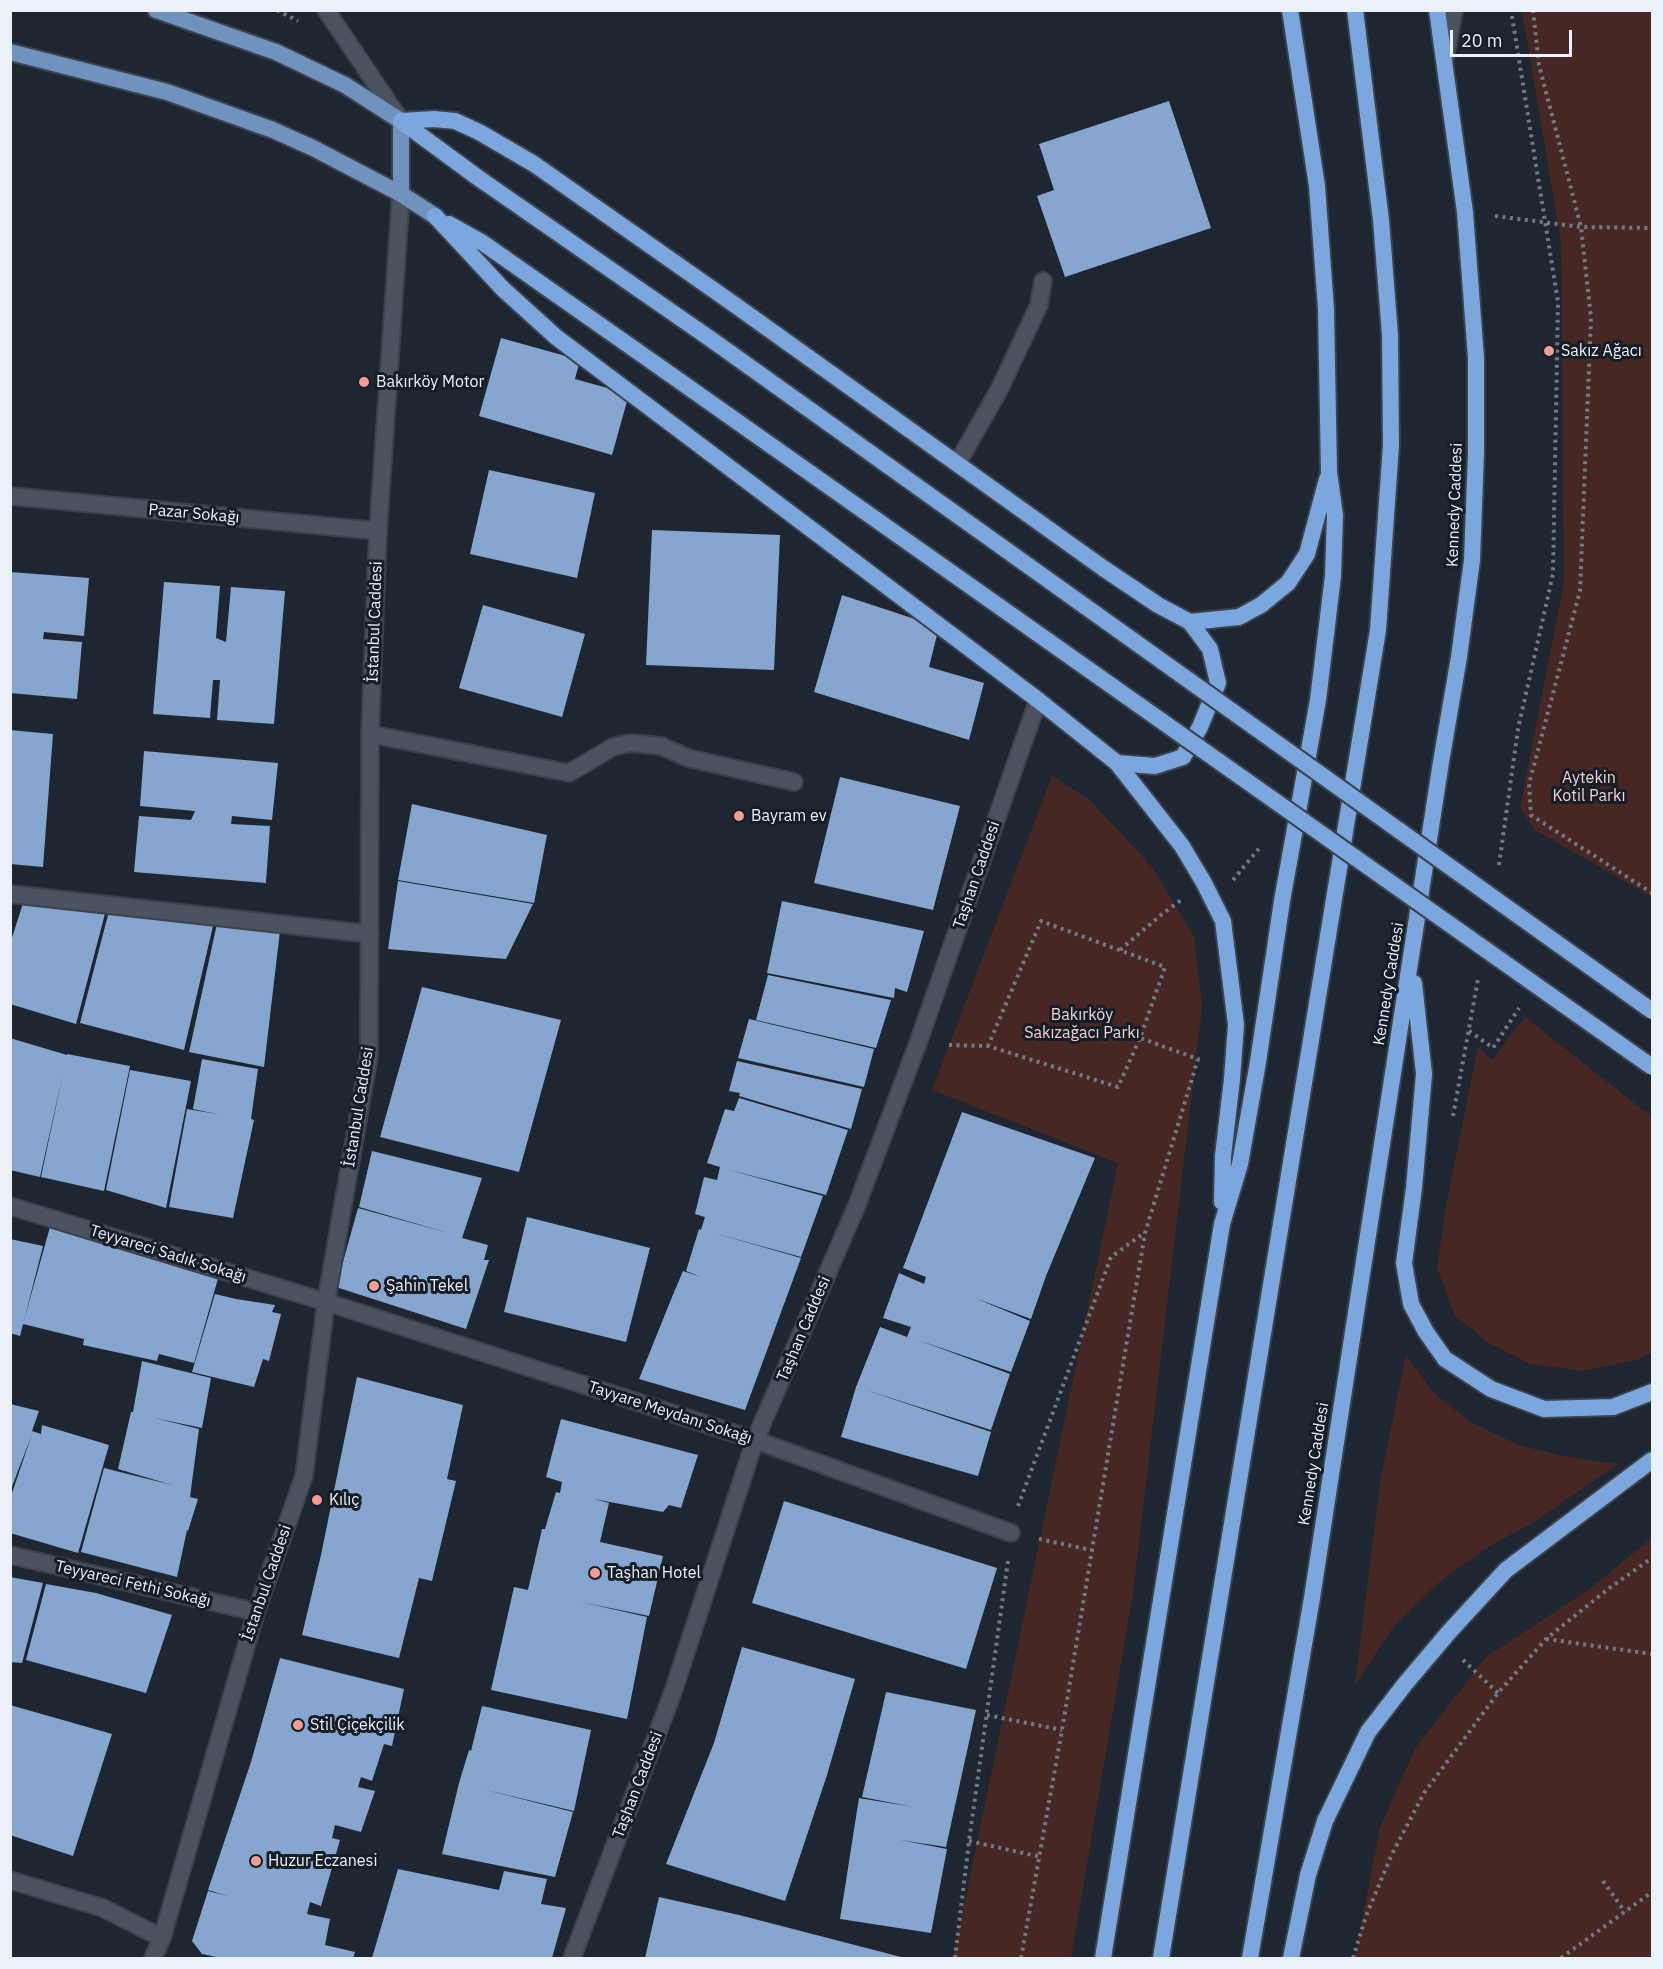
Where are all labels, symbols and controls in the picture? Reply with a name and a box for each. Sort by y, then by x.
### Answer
scale bar [1453,18,1574,56]
text: 20 m [1461,29,1503,52]
place label: Sakız Ağacı [1561,341,1642,361]
marker: Sakız Ağacı [1542,344,1556,358]
place label: Bakırköy Motor [376,372,484,392]
marker: Bakırköy Motor [357,375,371,389]
street label: Kennedy Caddesi [1443,443,1467,567]
street label: Pazar Sokağı [148,500,240,528]
street label: İstanbul Caddesi [363,561,387,683]
park label: Aytekin Kotil Parkı [1553,768,1625,806]
place label: Bayram ev [751,806,827,826]
marker: Bayram ev [732,809,746,823]
street label: Taşhan Caddesi [950,819,1004,931]
street label: Kennedy Caddesi [1370,921,1408,1047]
park label: Bakırköy Sakızağacı Parkı [1024,1005,1140,1043]
street label: İstanbul Caddesi [340,1046,378,1168]
street label: Teyyareci Sadık Sokağı [88,1221,248,1287]
street label: Taşhan Caddesi [773,1273,835,1385]
place label: Şahin Tekel [386,1276,468,1296]
marker: Şahin Tekel [367,1279,381,1293]
street label: Tayyare Meydanı Sokağı [586,1377,754,1449]
street label: Kennedy Caddesi [1295,1401,1333,1527]
place label: Kılıç [329,1490,359,1510]
marker: Kılıç [310,1493,324,1507]
street label: İstanbul Caddesi [238,1522,296,1644]
street label: Teyyareci Fethi Sokağı [53,1557,213,1611]
place label: Taşhan Hotel [607,1563,701,1583]
marker: Taşhan Hotel [588,1566,602,1580]
place label: Stil Çiçekçilik [310,1715,405,1735]
marker: Stil Çiçekçilik [291,1718,305,1732]
street label: Taşhan Caddesi [609,1729,667,1841]
place label: Huzur Eczanesi [268,1851,377,1871]
marker: Huzur Eczanesi [249,1854,263,1868]

